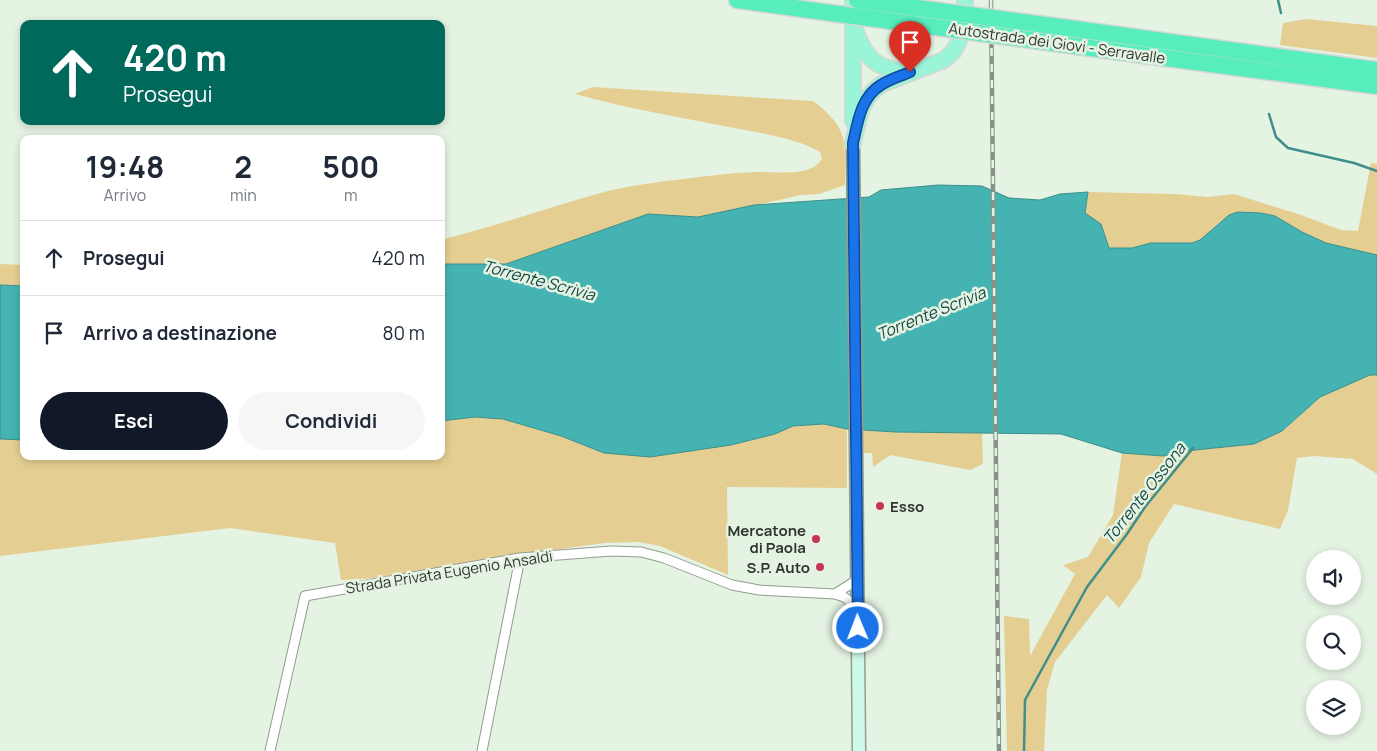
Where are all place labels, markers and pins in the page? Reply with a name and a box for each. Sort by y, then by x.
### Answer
pin [889,21,931,72]
place label: Esso [890,496,924,517]
marker: Esso [874,500,886,512]
place label: Mercatone di Paola [728,520,806,558]
marker: Mercatone di Paola [810,533,822,545]
place label: S.P. Auto [746,557,810,578]
marker: S.P. Auto [814,561,826,573]

